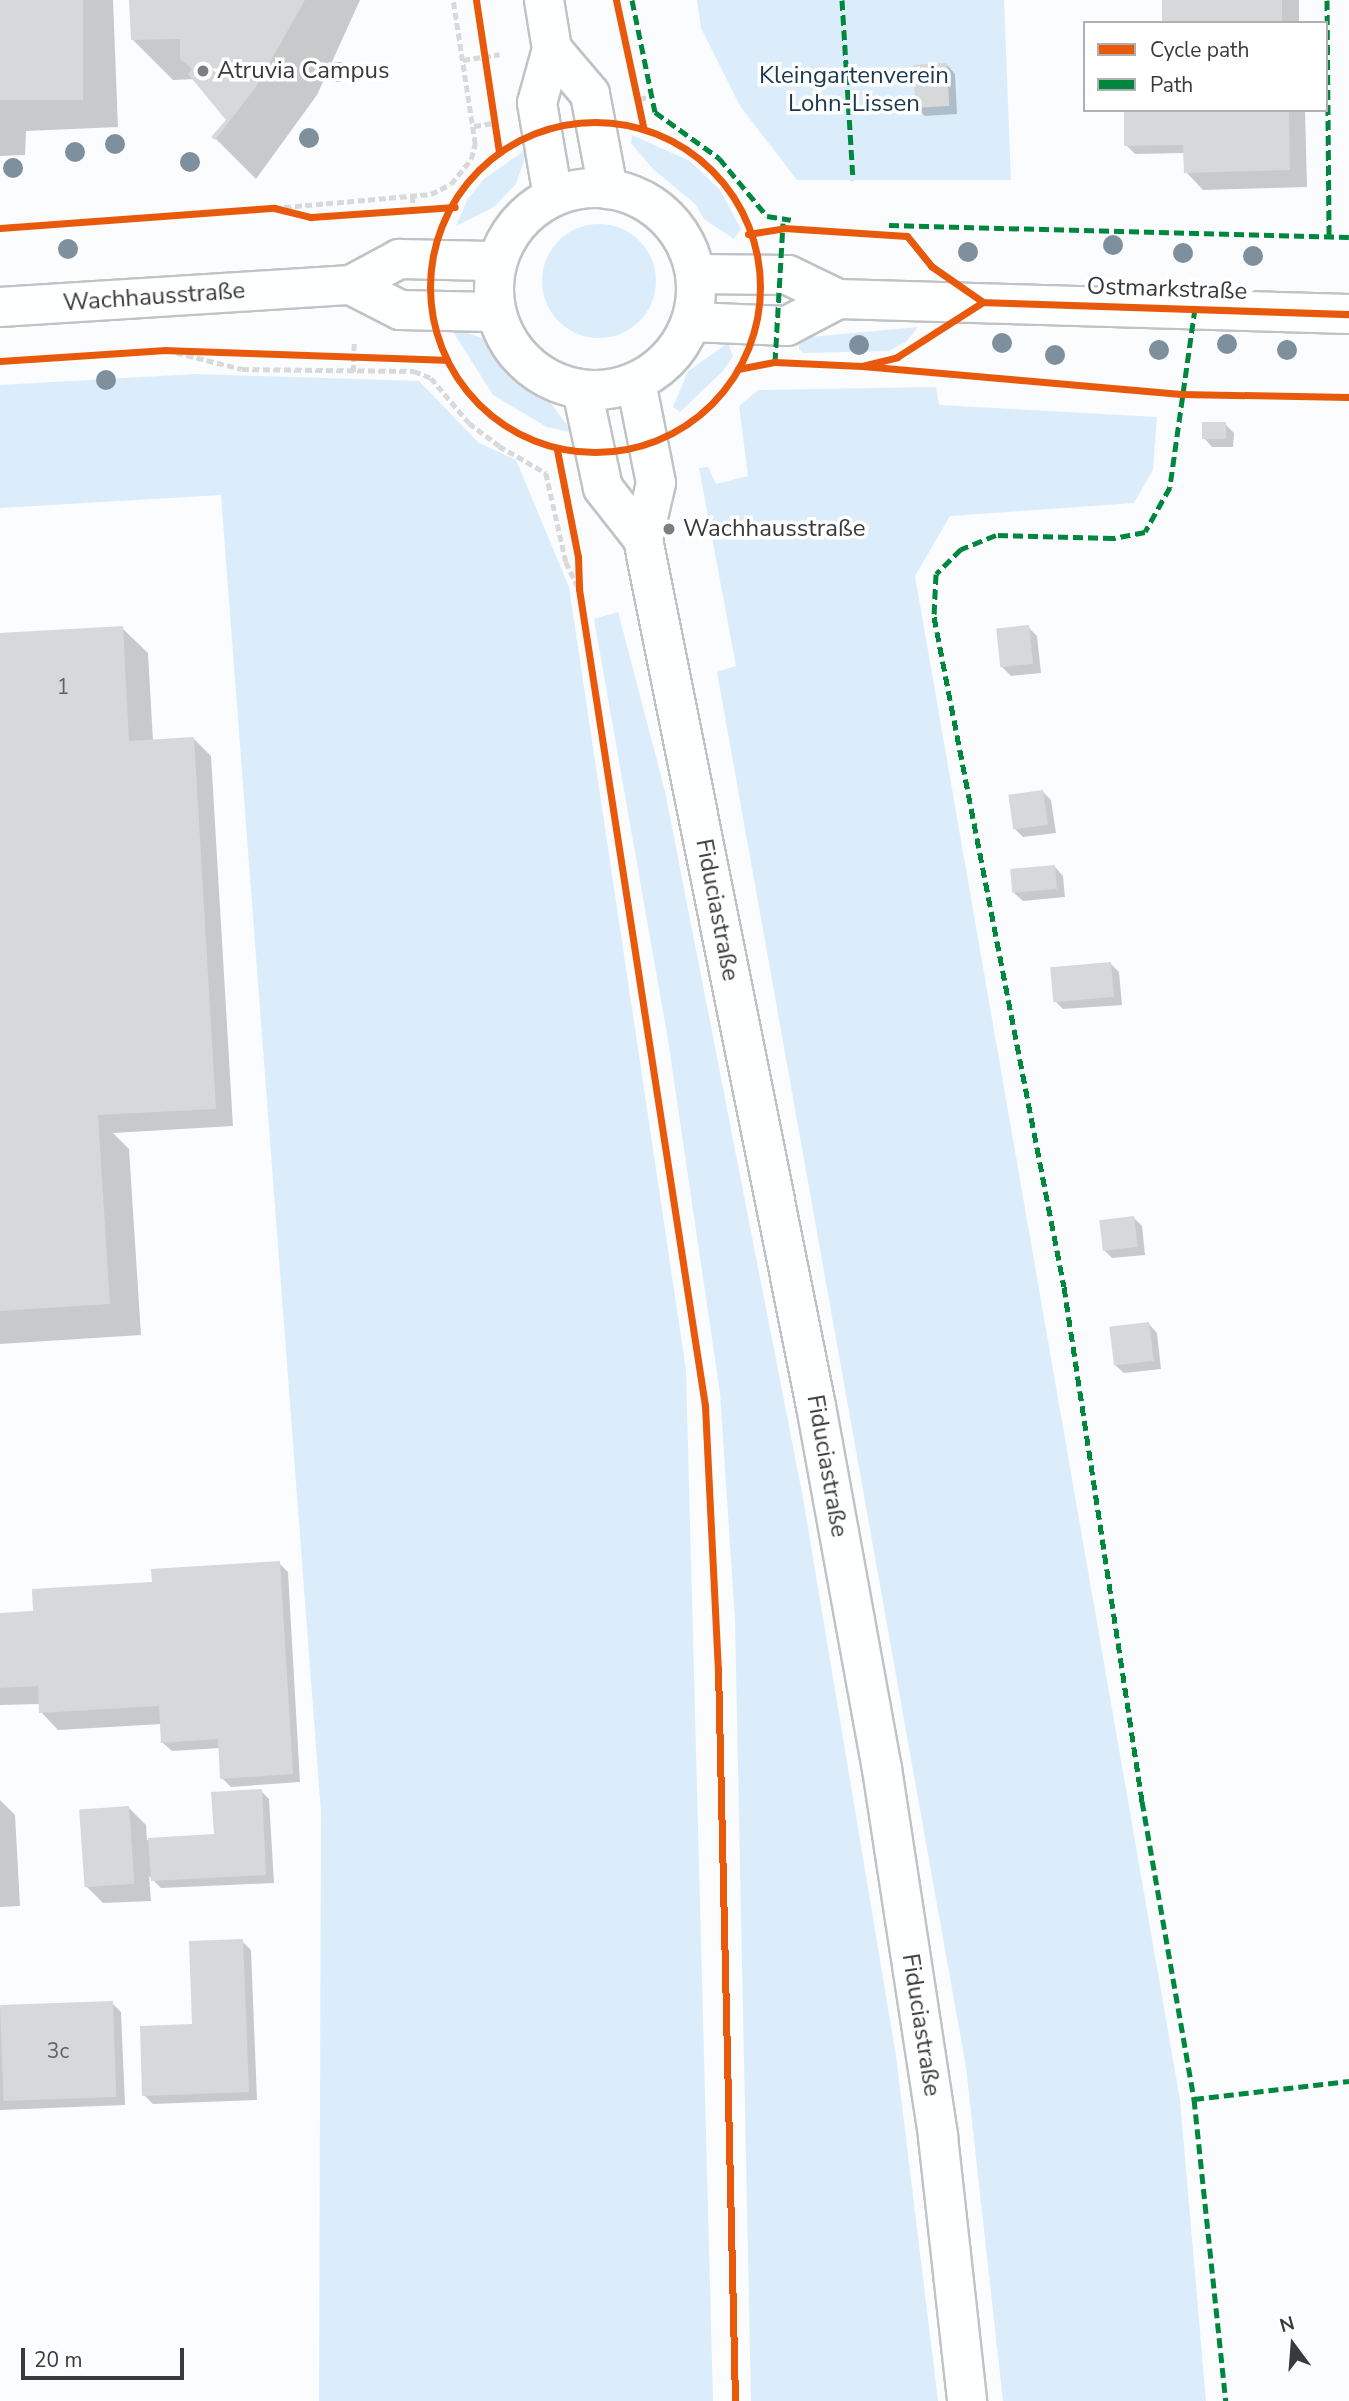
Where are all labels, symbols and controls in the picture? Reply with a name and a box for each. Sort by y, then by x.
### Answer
legend [1083,21,1328,112]
text: Cycle path [1150,36,1249,64]
place label: Atruvia Campus [217,57,389,85]
park label: Kleingartenverein Lohn-Lissen [759,62,949,118]
marker: Atruvia Campus [195,63,211,79]
text: Path [1150,71,1193,99]
street label: Ostmarkstraße [1086,272,1248,306]
street label: Wachhausstraße [62,276,246,318]
place label: Wachhausstraße [683,515,865,543]
marker: Wachhausstraße [661,521,677,537]
house number: 1 [57,674,69,700]
street label: Fiduciastraße [689,837,745,983]
street label: Fiduciastraße [800,1393,854,1539]
street label: Fiduciastraße [896,1952,946,2098]
house number: 3c [47,2038,69,2064]
north arrow [1258,2310,1328,2380]
text: N [1277,2310,1298,2339]
scale bar [24,2334,187,2378]
text: 20 m [34,2346,83,2374]

